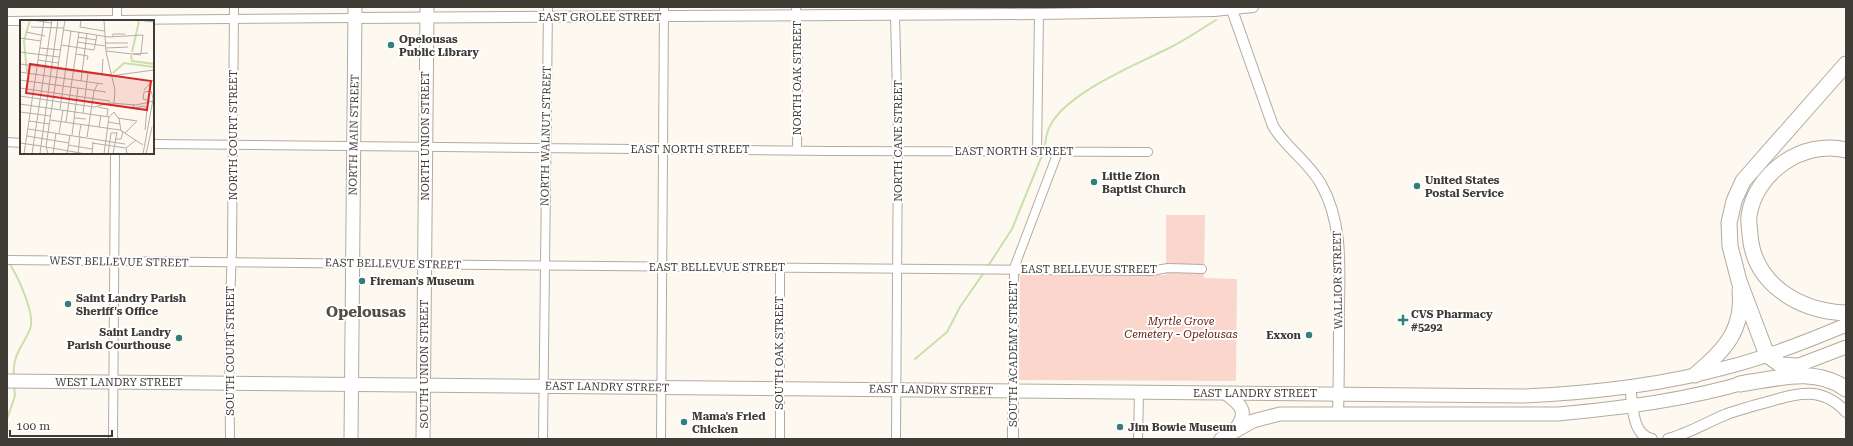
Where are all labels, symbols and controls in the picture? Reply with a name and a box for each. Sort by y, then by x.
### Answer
street label: EAST GROLEE STREET [538,11,662,24]
inset map [20,20,154,154]
street label: NORTH OAK STREET [791,21,804,135]
place label: Opelousas Public Library [399,33,479,59]
marker: Opelousas Public Library [386,40,396,50]
street label: NORTH WALNUT STREET [538,66,554,206]
street label: NORTH COURT STREET [227,70,240,200]
street label: NORTH UNION STREET [419,71,432,201]
street label: NORTH MAIN STREET [346,74,362,196]
street label: NORTH CANE STREET [892,80,905,202]
street label: EAST NORTH STREET [630,143,750,156]
street label: EAST NORTH STREET [954,145,1074,158]
place label: Little Zion Baptist Church [1102,170,1186,196]
place label: United States Postal Service [1425,174,1505,200]
marker: Little Zion Baptist Church [1089,177,1099,187]
marker: United States Postal Service [1412,181,1422,191]
street label: WALLIOR STREET [1331,231,1345,329]
street label: WEST BELLEVUE STREET [49,254,189,270]
street label: EAST BELLEVUE STREET [325,256,461,272]
street label: EAST BELLEVUE STREET [649,261,785,274]
street label: EAST BELLEVUE STREET [1021,263,1157,276]
place label: Fireman's Museum [370,275,475,288]
marker: Fireman's Museum [357,276,367,286]
street label: SOUTH ACADEMY STREET [1007,281,1020,427]
street label: SOUTH COURT STREET [224,286,237,416]
place label: Saint Landry Parish Sheriff's Office [76,292,187,318]
street label: SOUTH OAK STREET [773,296,786,410]
marker: Saint Landry Parish Sheriff's Office [63,299,73,309]
street label: SOUTH UNION STREET [418,300,431,428]
district label: Opelousas [326,303,406,321]
place label: CVS Pharmacy #5292 [1411,308,1493,334]
park label: Myrtle Grove Cemetery - Opelousas [1124,315,1238,341]
marker: CVS Pharmacy #5292 [1398,315,1408,325]
place label: Saint Landry Parish Courthouse [67,326,172,352]
place label: Exxon [1266,329,1302,342]
marker: Exxon [1304,330,1314,340]
marker: Saint Landry Parish Courthouse [174,333,184,343]
street label: WEST LANDRY STREET [55,376,183,389]
street label: EAST LANDRY STREET [545,379,669,395]
street label: EAST LANDRY STREET [869,382,993,398]
street label: EAST LANDRY STREET [1193,387,1317,400]
place label: Mama's Fried Chicken [692,410,766,436]
scale bar [10,412,112,438]
marker: Mama's Fried Chicken [679,417,689,427]
text: 100 m [16,419,50,433]
place label: Jim Bowie Museum [1128,421,1237,434]
marker: Jim Bowie Museum [1115,422,1125,432]

